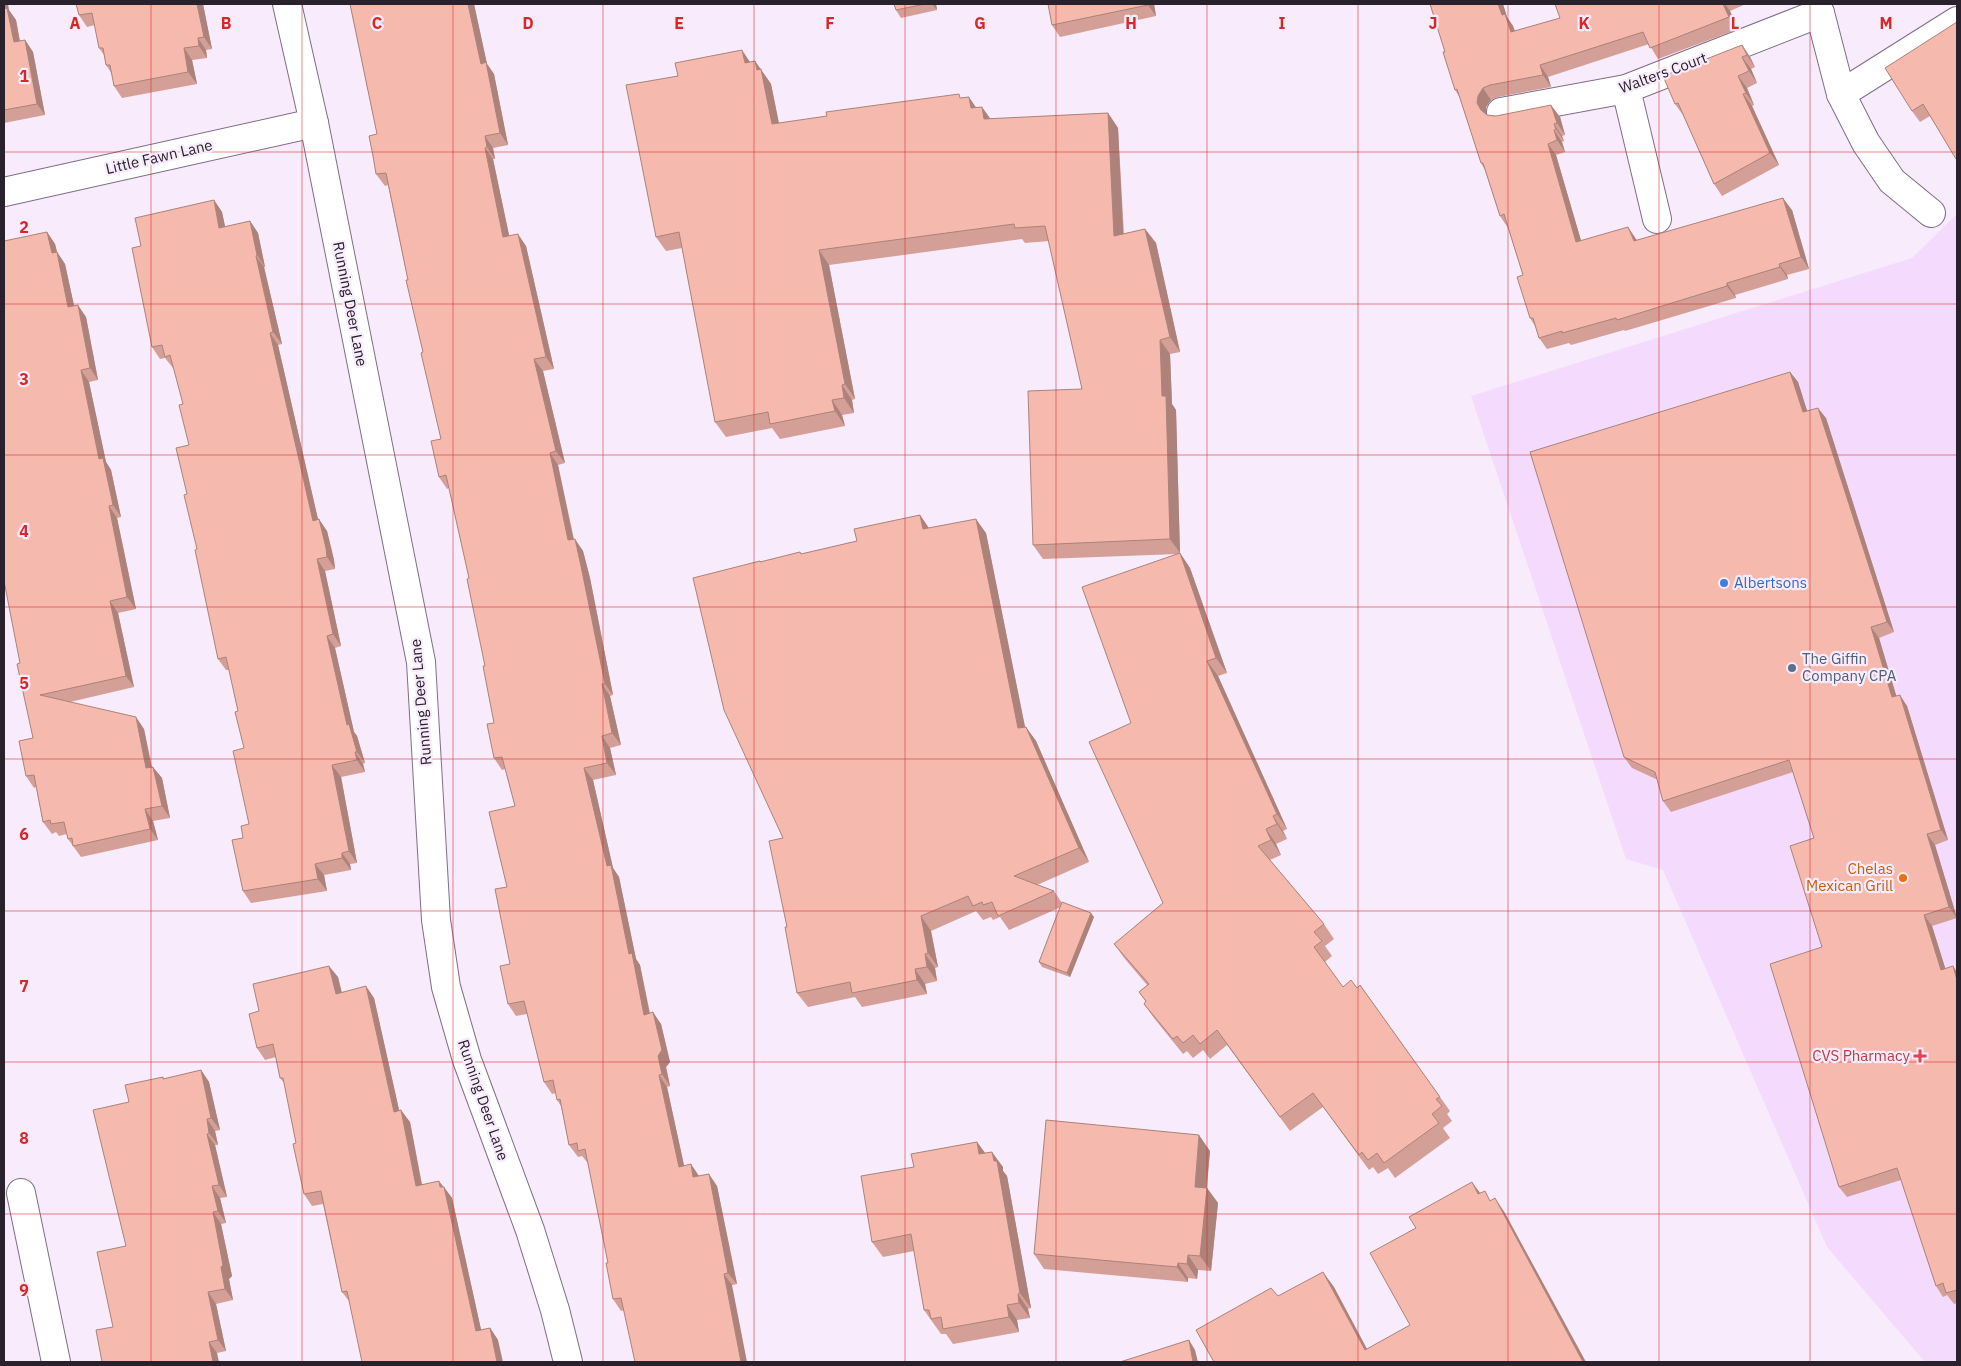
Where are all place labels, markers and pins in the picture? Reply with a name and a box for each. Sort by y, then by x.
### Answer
place label: Albertsons [1734,573,1807,592]
marker: Albertsons [1718,577,1730,589]
place label: The Giffin Company CPA [1802,649,1897,685]
marker: The Giffin Company CPA [1786,662,1798,674]
place label: Chelas Mexican Grill [1806,859,1893,895]
marker: Chelas Mexican Grill [1897,872,1909,884]
place label: CVS Pharmacy [1812,1046,1911,1065]
marker: CVS Pharmacy [1914,1050,1926,1062]

